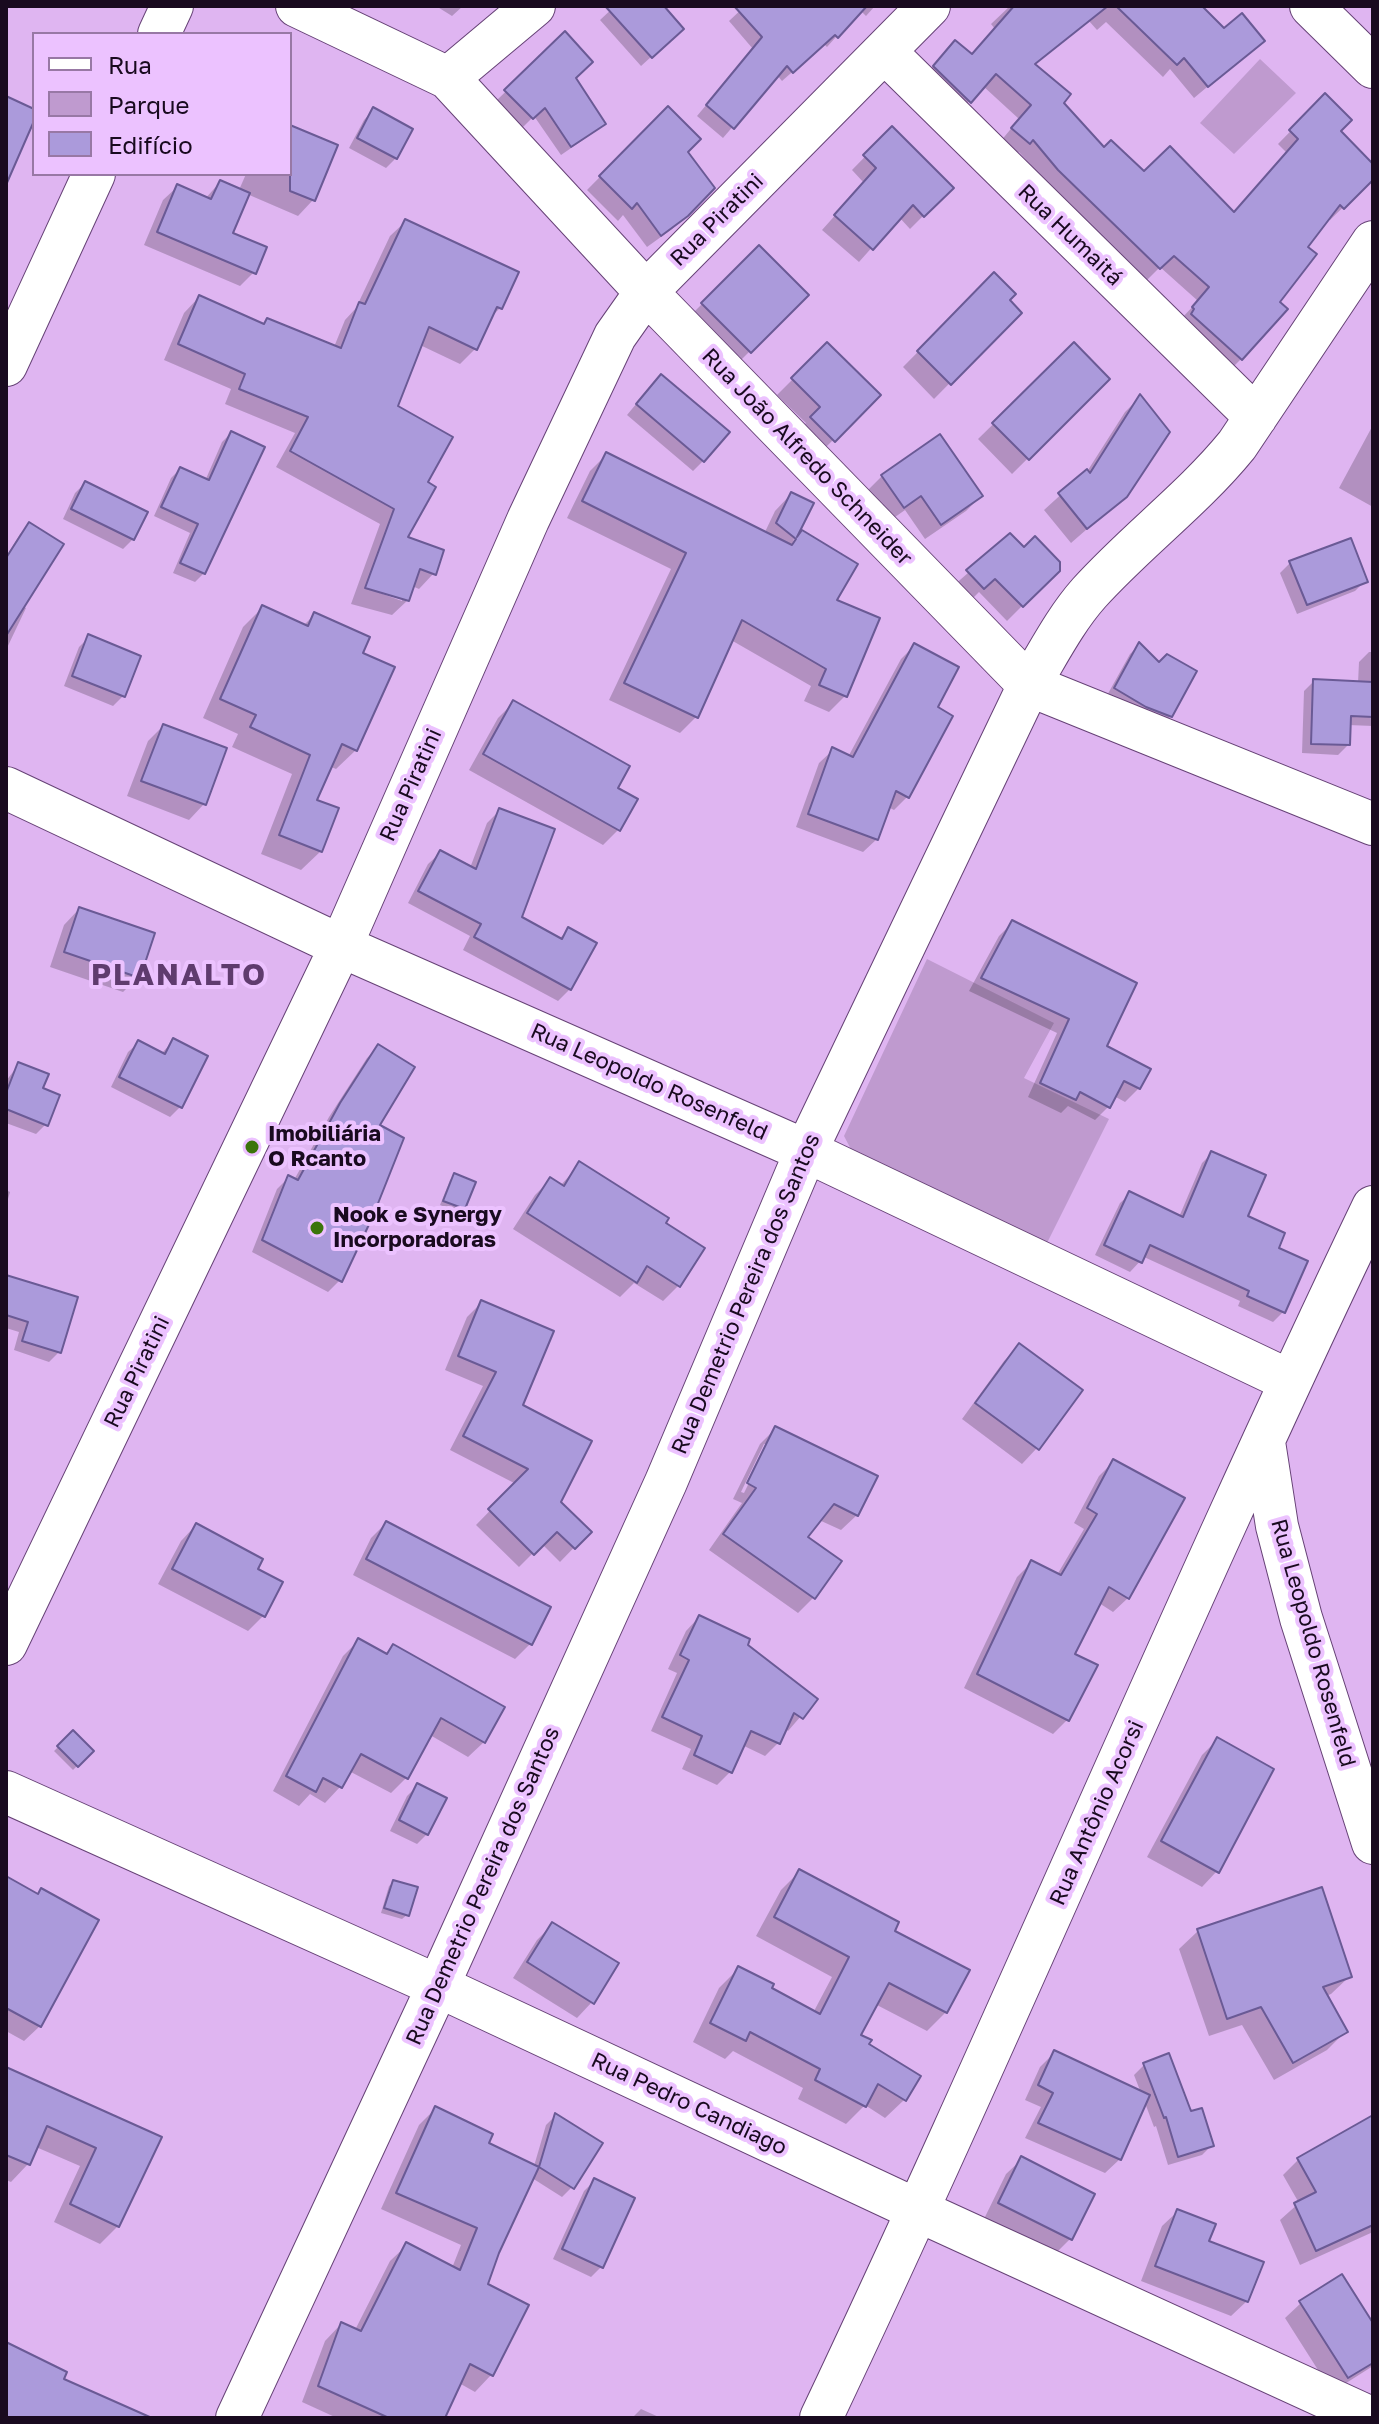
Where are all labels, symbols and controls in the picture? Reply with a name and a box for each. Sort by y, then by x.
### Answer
legend [32,32,292,176]
text: Rua [108,50,152,79]
text: Parque [108,90,189,119]
text: Edifício [108,130,193,159]
street label: Rua Piratini [665,168,769,272]
street label: Rua Humaitá [1012,179,1128,291]
street label: Rua João Alfredo Schneider [696,343,918,571]
street label: Rua Piratini [374,724,448,846]
district label: PLANALTO [91,957,267,993]
street label: Rua Leopoldo Rosenfeld [526,1018,772,1146]
place label: Imobiliária O Rcanto [268,1121,381,1172]
street label: Rua Demetrio Pereira dos Santos [666,1130,826,1458]
marker: Imobiliária O Rcanto [243,1138,261,1156]
place label: Nook e Synergy Incorporadoras [333,1202,502,1254]
marker: Nook e Synergy Incorporadoras [308,1219,326,1237]
street label: Rua Piratini [99,1312,175,1432]
street label: Rua Leopoldo Rosenfeld [1265,1516,1361,1770]
street label: Rua Antônio Acorsi [1044,1716,1150,1910]
street label: Rua Demetrio Pereira dos Santos [401,1723,565,2049]
street label: Rua Pedro Candiago [587,2047,791,2161]

